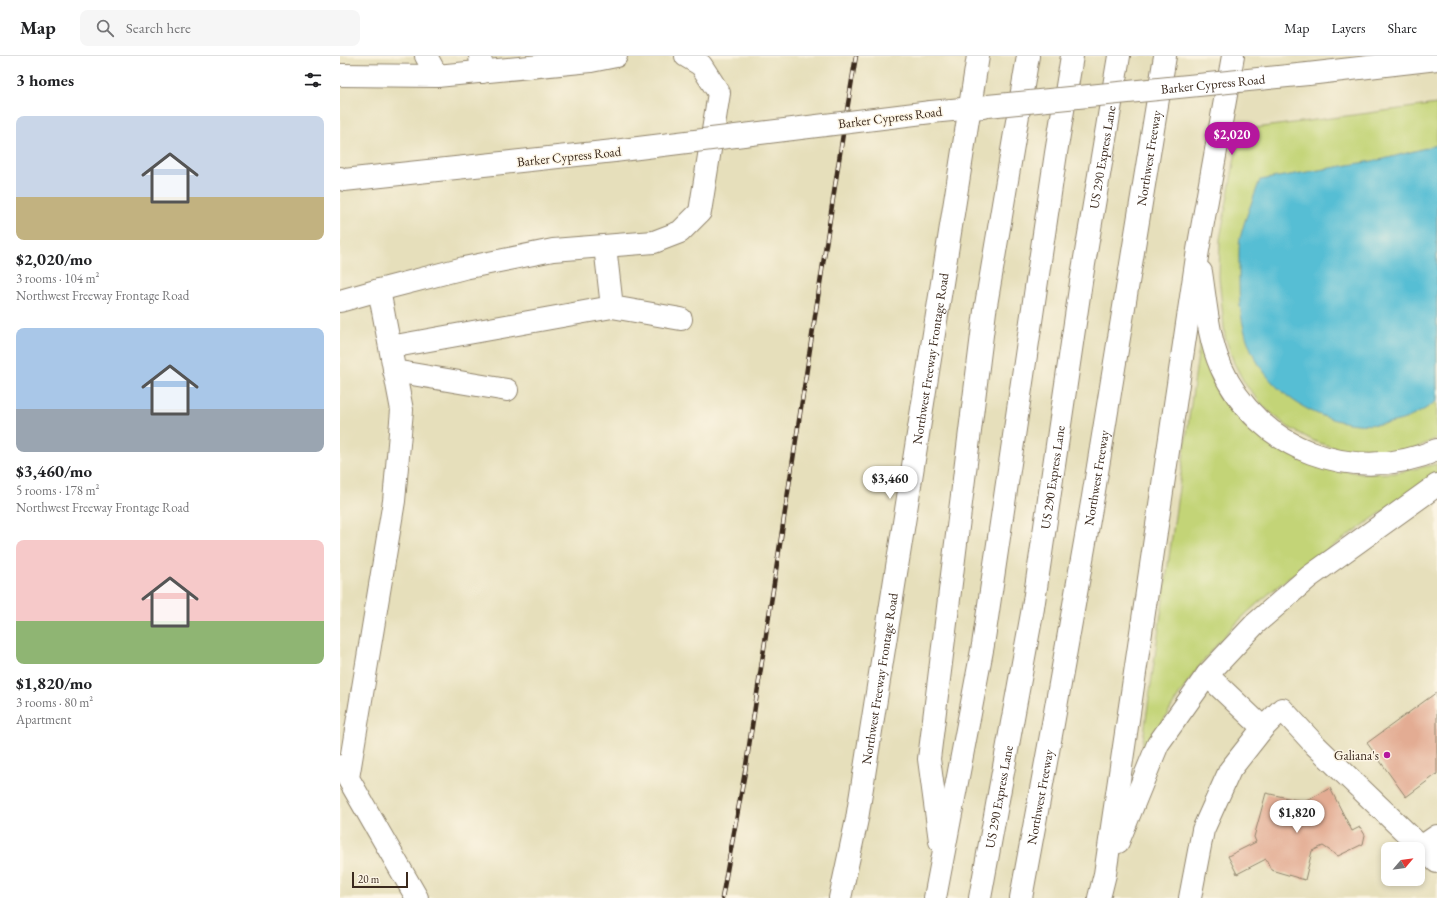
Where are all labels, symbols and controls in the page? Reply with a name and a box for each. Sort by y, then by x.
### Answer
search box [80,10,360,46]
text: Map [20,15,56,40]
icon: search [94,17,116,39]
text: Search here [126,18,191,37]
text: Map [1284,19,1309,37]
text: Layers [1331,19,1366,37]
text: Share [1388,19,1417,37]
text: 3 homes [16,69,74,91]
icon: filters [302,69,324,91]
street label: Barker Cypress Road [1160,70,1266,98]
street label: Barker Cypress Road [837,103,943,132]
street label: US 290 Express Lane [1085,104,1120,210]
street label: Northwest Freeway [1133,109,1165,207]
pin: $2,020 [1199,122,1265,156]
text: $2,020 [1214,126,1250,143]
icon: home [134,142,206,214]
street label: Barker Cypress Road [516,143,622,170]
text: $2,020/mo [16,248,92,270]
text: 3 rooms · 104 m² [16,270,100,287]
street label: Northwest Freeway Frontage Road [909,271,953,446]
text: Northwest Freeway Frontage Road [16,287,189,304]
icon: home [134,354,206,426]
street label: US 290 Express Lane [1037,424,1069,530]
street label: Northwest Freeway [1080,428,1113,527]
text: $3,460/mo [16,460,92,482]
pin: $3,460 [857,466,923,500]
text: $3,460 [872,470,908,487]
text: 5 rooms · 178 m² [16,482,100,499]
text: Northwest Freeway Frontage Road [16,499,189,516]
icon: home [134,566,206,638]
street label: Northwest Freeway Frontage Road [858,591,902,766]
text: $1,820/mo [16,672,92,694]
text: 3 rooms · 80 m² [16,694,93,711]
text: Apartment [16,711,71,728]
street label: US 290 Express Lane [981,744,1017,850]
street label: Northwest Freeway [1023,747,1057,846]
place label: Galiana's [1334,747,1379,764]
marker: Galiana's [1382,750,1392,760]
pin: $1,820 [1264,800,1330,834]
text: $1,820 [1279,804,1315,821]
north arrow [1381,842,1425,886]
map controls [1381,842,1425,886]
scale bar [352,870,408,889]
text: 20 m [358,872,379,886]

